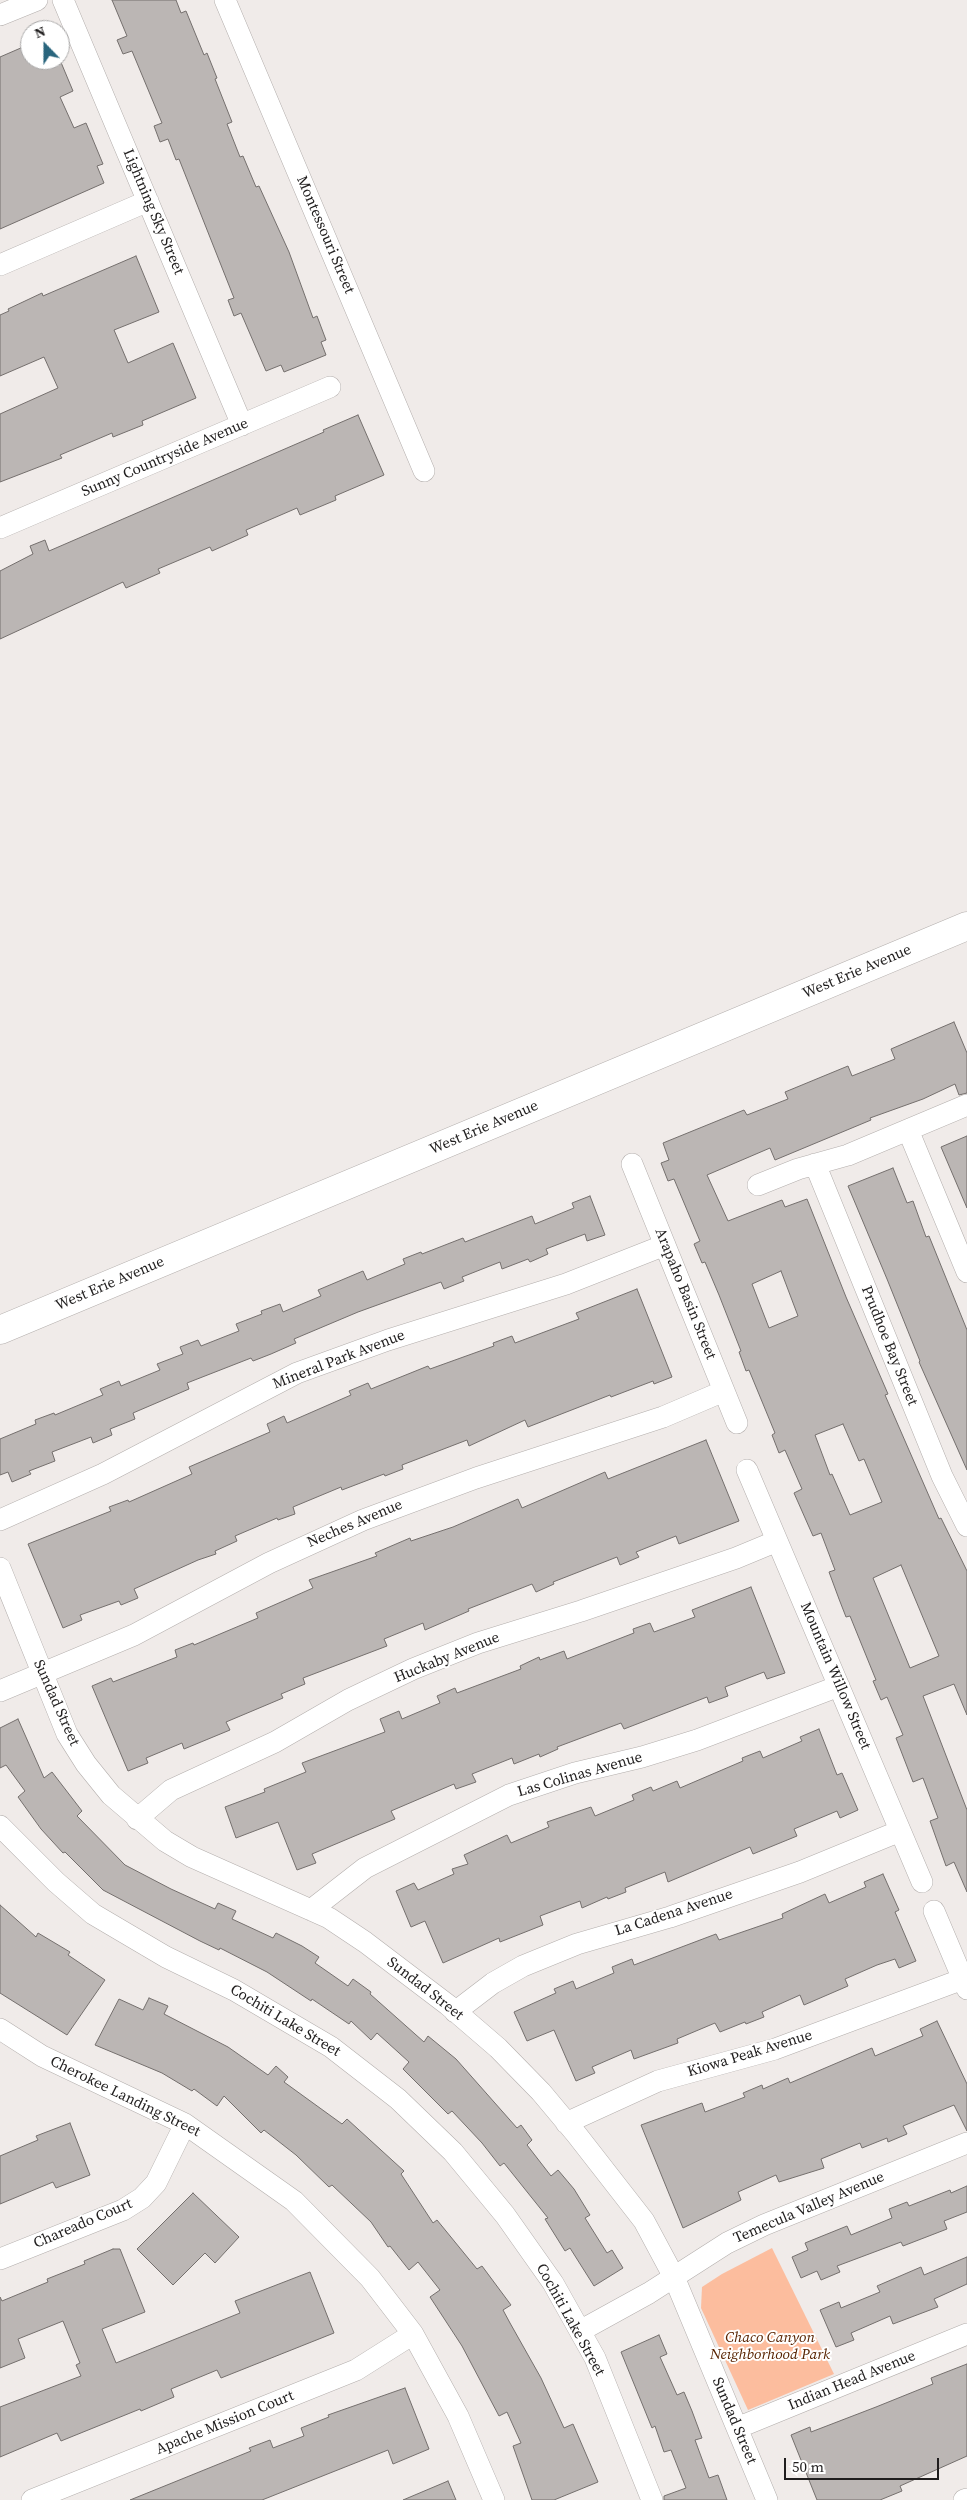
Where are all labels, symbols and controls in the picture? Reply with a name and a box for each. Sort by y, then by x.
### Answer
north arrow [20,20,70,70]
text: N [31,21,48,43]
street label: Lightning Sky Street [118,147,188,277]
street label: Montessouri Street [292,174,358,296]
street label: Sunny Countryside Avenue [79,415,251,501]
street label: West Erie Avenue [800,941,914,1003]
street label: West Erie Avenue [427,1097,541,1159]
street label: Arapaho Basin Street [650,1226,720,1362]
street label: West Erie Avenue [53,1253,167,1315]
street label: Prudhoe Bay Street [857,1284,921,1408]
street label: Mineral Park Avenue [270,1327,408,1393]
street label: Neches Avenue [305,1496,405,1552]
street label: Mountain Willow Street [796,1600,874,1752]
street label: Huckaby Avenue [392,1629,502,1687]
street label: Sundad Street [29,1657,83,1749]
street label: Las Colinas Avenue [515,1749,645,1801]
street label: La Cadena Avenue [613,1885,735,1941]
street label: Sundad Street [383,1954,467,2024]
street label: Cochiti Lake Street [227,1981,343,2061]
street label: Kiowa Peak Avenue [685,2026,815,2082]
street label: Cherokee Landing Street [47,2053,203,2141]
street label: Temecula Valley Avenue [731,2168,887,2248]
street label: Chareado Court [31,2195,135,2253]
street label: Cochiti Lake Street [532,2261,608,2379]
park label: Chaco Canyon Neighborhood Park [710,2329,830,2364]
street label: Indian Head Avenue [786,2347,918,2415]
street label: Sundad Street [708,2375,760,2467]
street label: Apache Mission Court [153,2387,297,2459]
scale bar [787,2448,942,2480]
text: 50 m [792,2456,824,2477]

